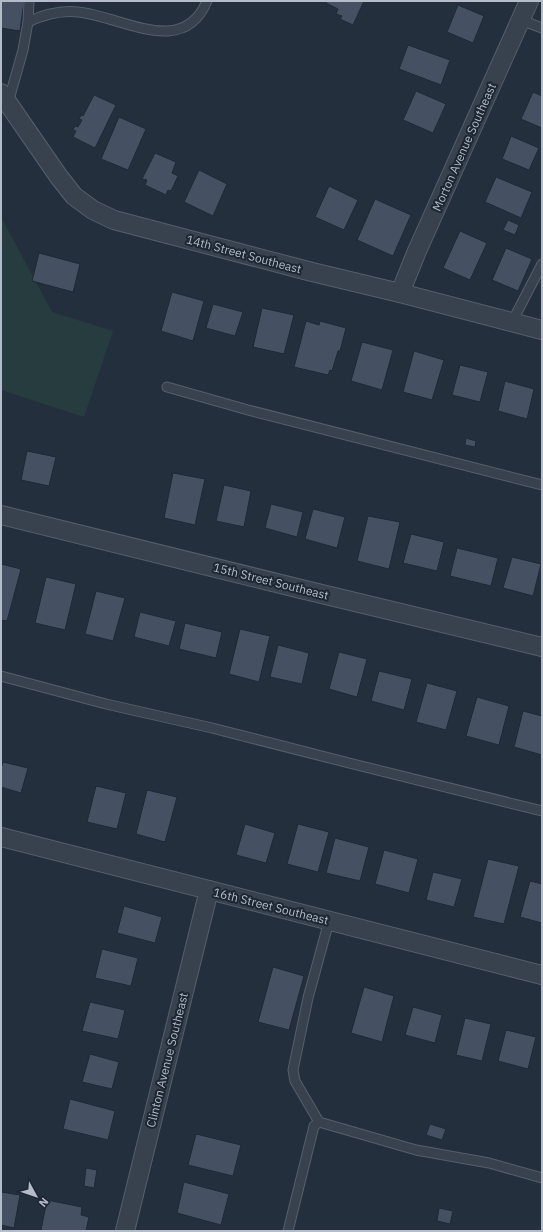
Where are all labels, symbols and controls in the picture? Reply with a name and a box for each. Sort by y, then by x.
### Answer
street label: Morton Avenue Southeast [429,81,499,213]
street label: 14th Street Southeast [185,231,303,277]
street label: 15th Street Southeast [212,559,330,603]
street label: 16th Street Southeast [212,884,330,928]
street label: Clinton Avenue Southeast [143,991,191,1129]
north arrow [16,1176,56,1216]
text: N [36,1195,52,1210]

